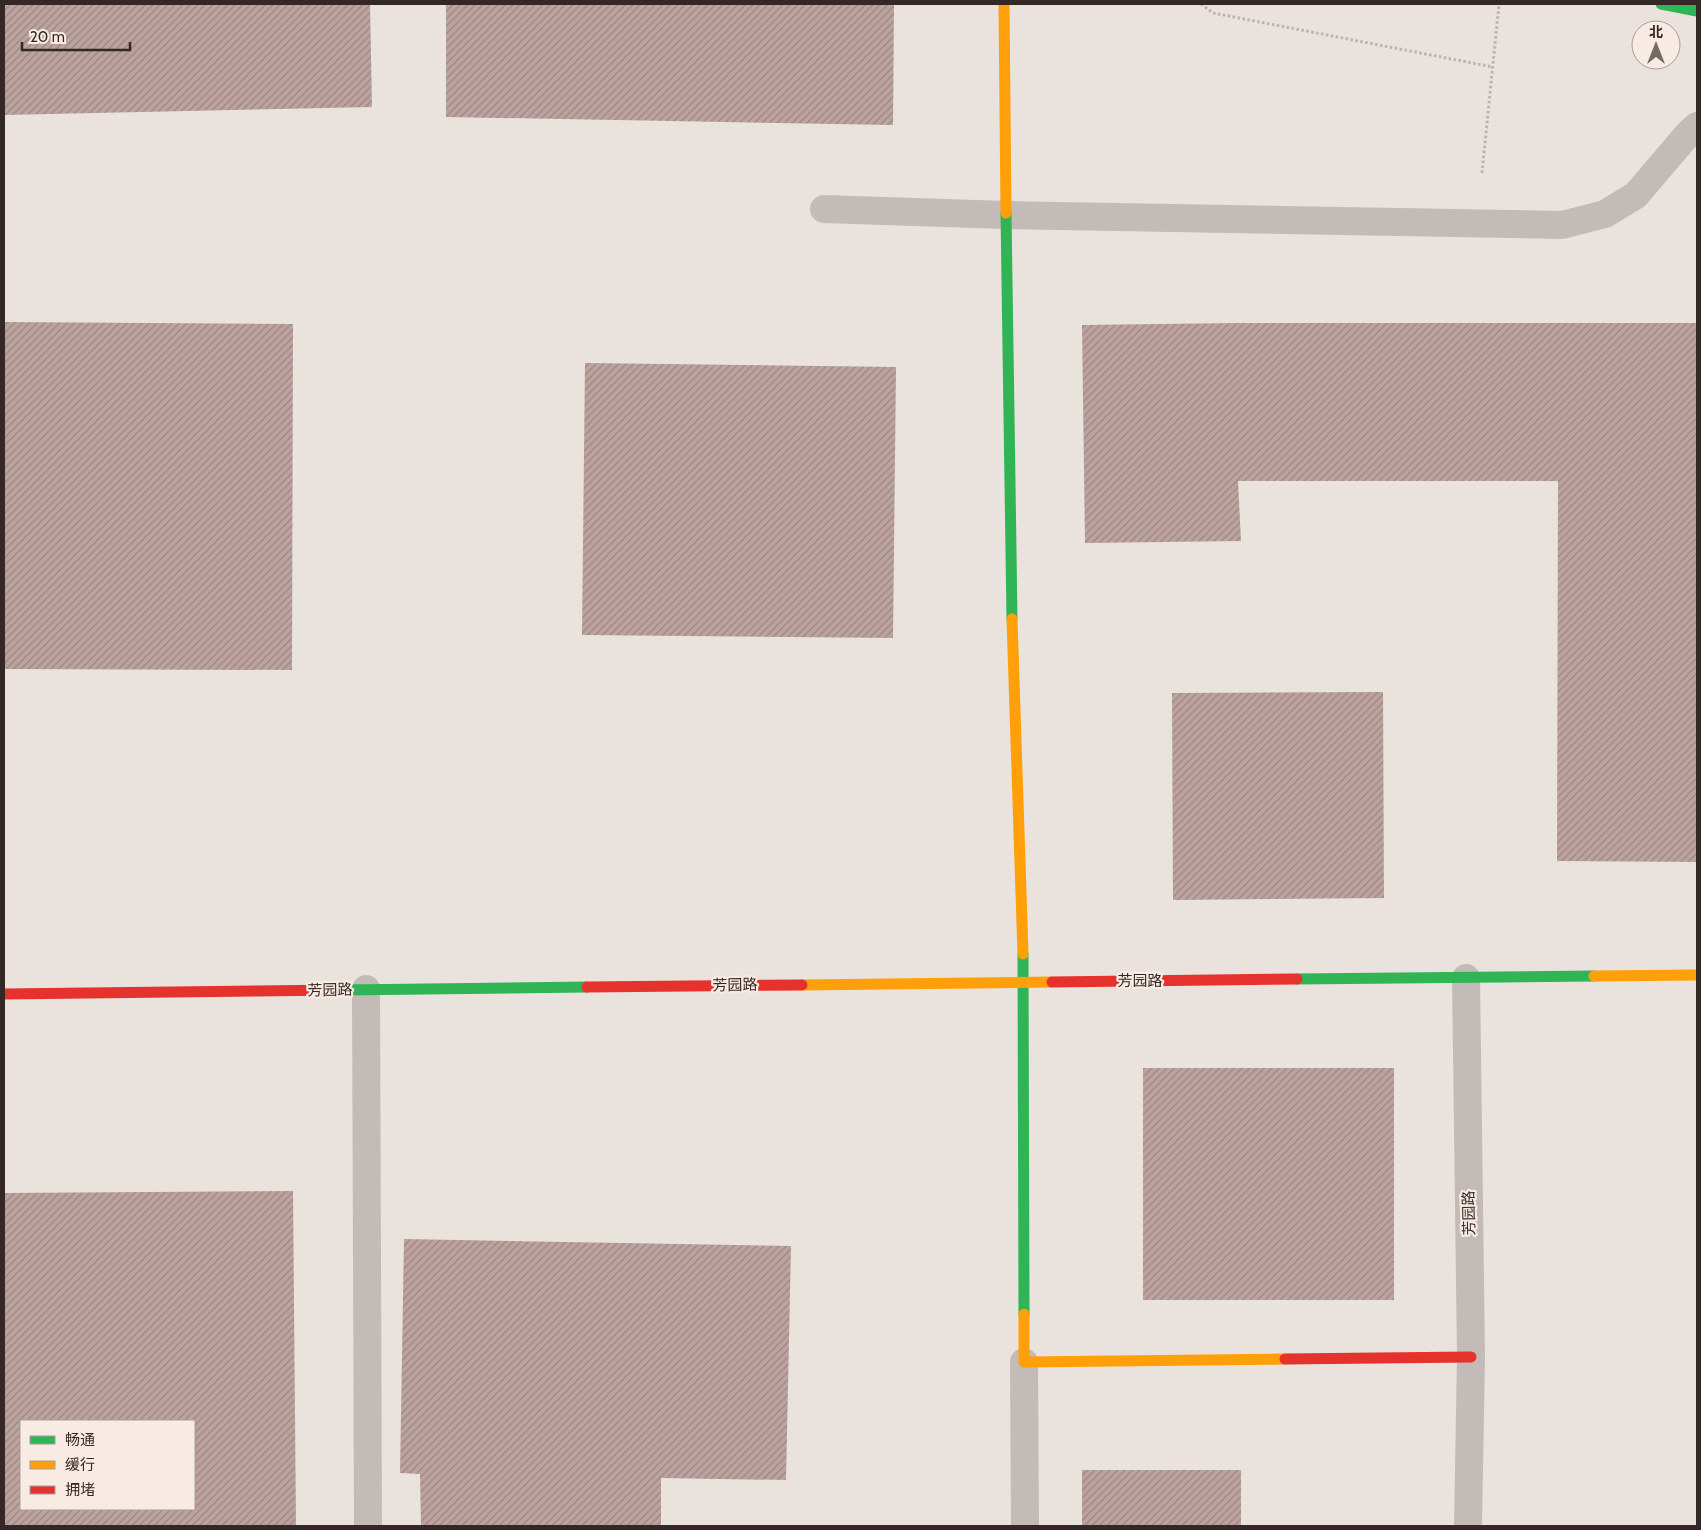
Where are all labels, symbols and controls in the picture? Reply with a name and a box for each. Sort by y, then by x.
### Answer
scale bar [22,20,130,52]
north arrow [1631,20,1681,70]
text: 北 [1649,23,1663,41]
text: 20 m [30,28,65,46]
street label: 芳园路 [1117,972,1163,990]
street label: 芳园路 [712,976,758,994]
street label: 芳园路 [307,981,353,999]
street label: 芳园路 [1460,1190,1478,1236]
legend [20,1420,195,1510]
text: 畅通 [65,1431,95,1449]
text: 缓行 [65,1456,95,1474]
text: 拥堵 [65,1481,95,1499]

